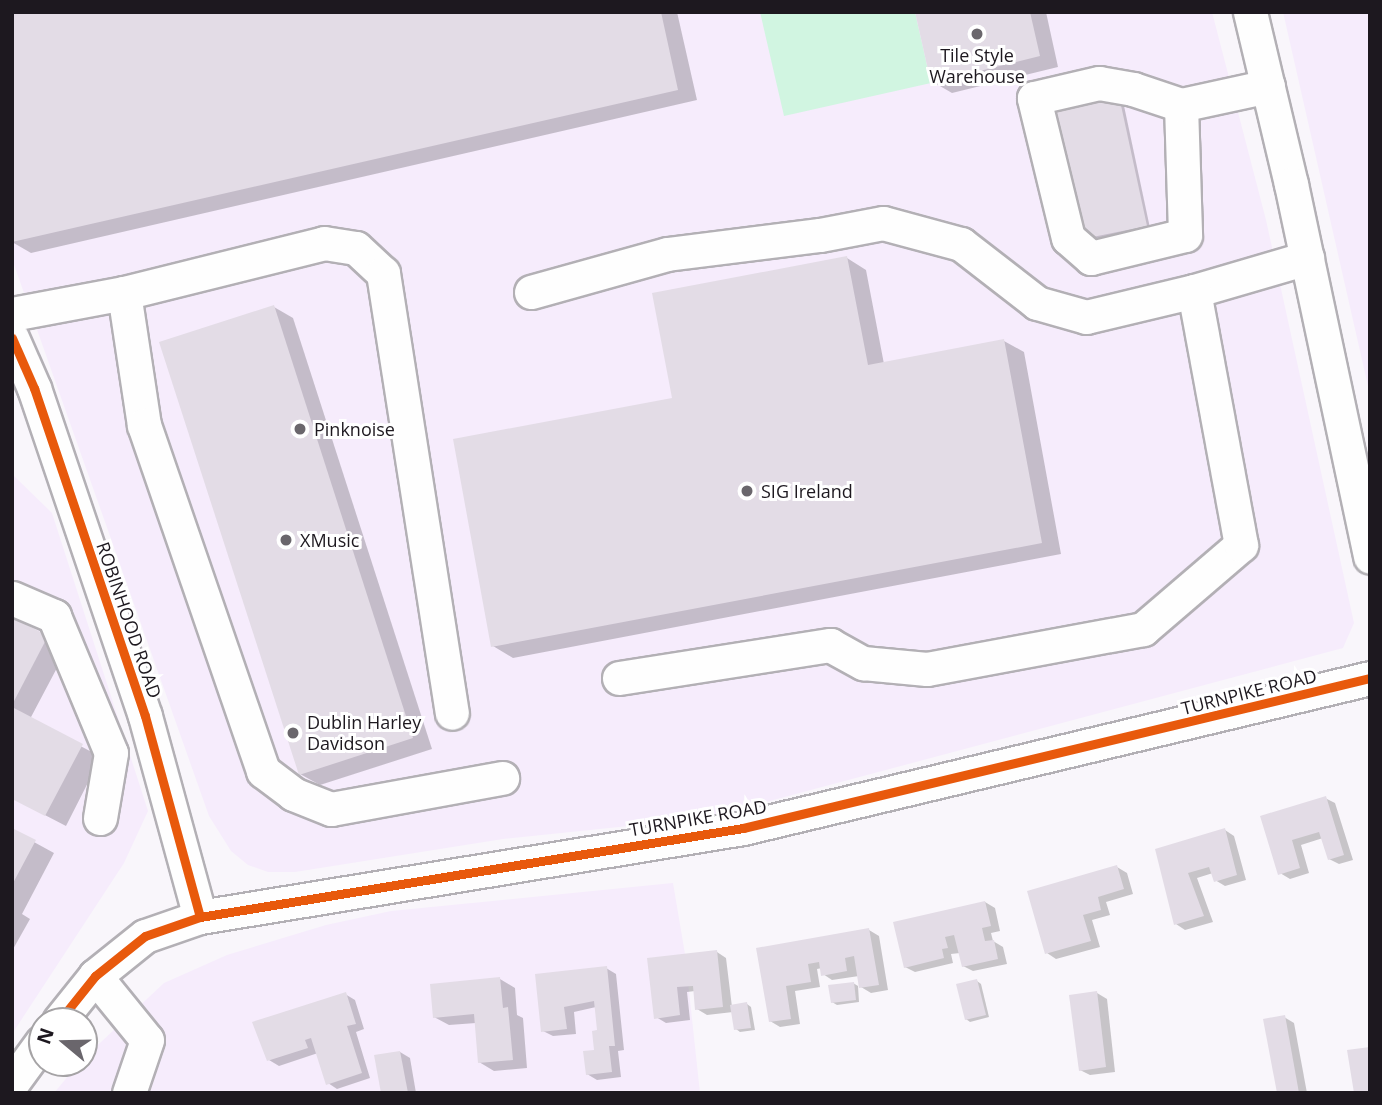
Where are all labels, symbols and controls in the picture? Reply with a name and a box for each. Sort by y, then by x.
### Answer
marker: Tile Style Warehouse [969,26,985,42]
place label: Tile Style Warehouse [929,45,1025,88]
place label: Pinknoise [314,418,395,440]
marker: Pinknoise [292,421,308,437]
place label: SIG Ireland [761,480,853,502]
marker: SIG Ireland [739,483,755,499]
place label: XMusic [300,529,359,551]
marker: XMusic [278,532,294,548]
street label: ROBINHOOD ROAD [92,539,166,701]
street label: TURNPIKE ROAD [1179,665,1319,719]
place label: Dublin Harley Davidson [307,712,421,754]
marker: Dublin Harley Davidson [285,725,301,741]
street label: TURNPIKE ROAD [628,795,768,841]
north arrow [28,1007,98,1077]
text: N [30,1024,60,1047]

